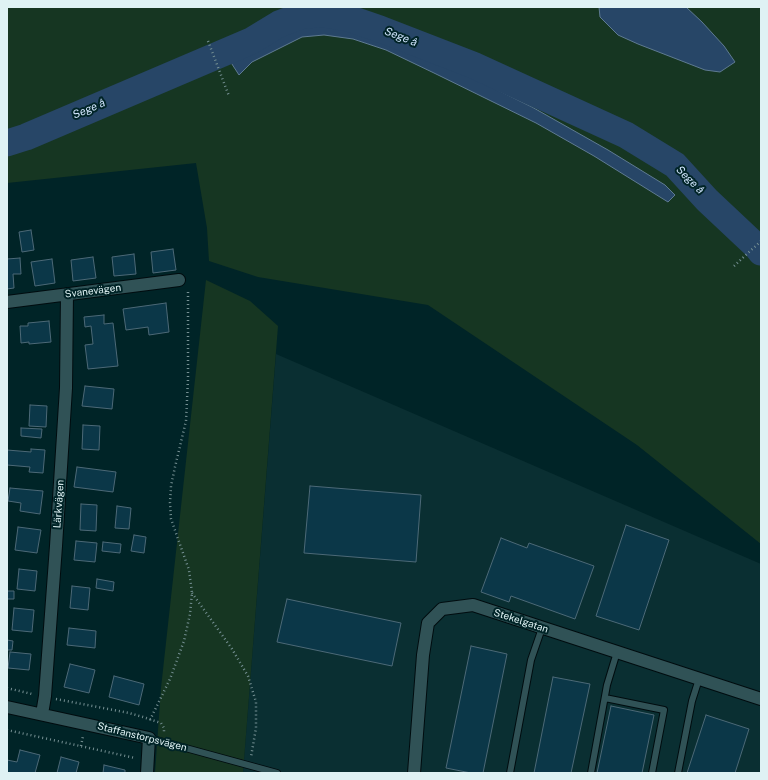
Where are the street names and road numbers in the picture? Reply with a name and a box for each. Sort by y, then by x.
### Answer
street label: Svanevägen [64,282,122,300]
street label: Lärkvägen [51,479,67,529]
street label: Stekelgatan [492,607,550,635]
street label: Staffanstorpsvägen [96,720,188,754]

